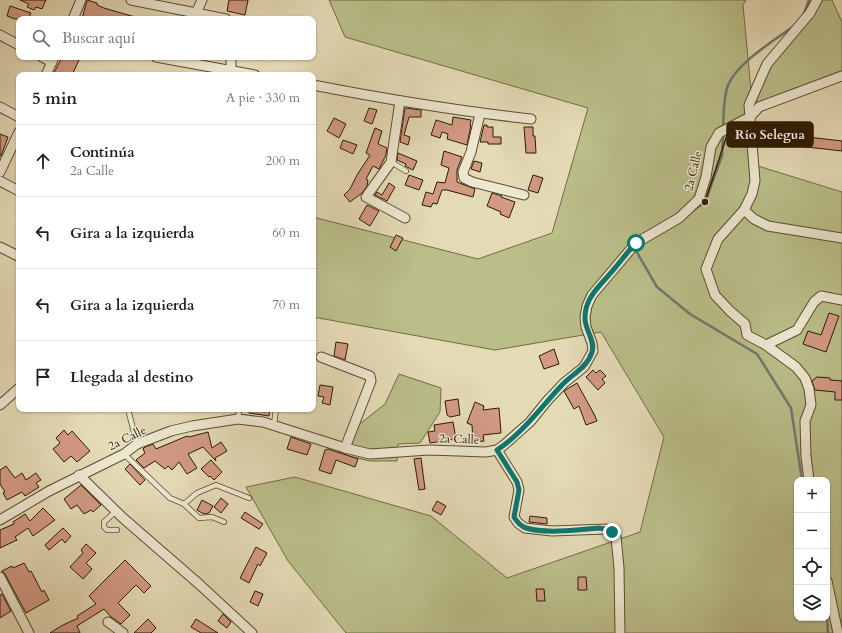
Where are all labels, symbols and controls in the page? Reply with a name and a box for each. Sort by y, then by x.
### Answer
search box [16,16,316,60]
icon: search [30,27,52,49]
text: Buscar aquí [62,28,135,48]
text: 5 min [32,87,77,110]
text: A pie · 330 m [226,89,300,107]
callout: Río Selegua [727,122,813,147]
text: Río Selegua [735,126,805,144]
text: Continúa [70,142,135,162]
street label: 2a Calle [680,149,706,193]
icon: ahead [32,150,54,172]
text: 200 m [266,152,300,170]
text: 2a Calle [70,162,114,180]
icon: left [32,222,54,244]
text: Gira a la izquierda [70,223,194,243]
text: 60 m [272,224,300,242]
route start [627,234,645,252]
icon: left [32,294,54,316]
text: Gira a la izquierda [70,295,194,315]
text: 70 m [272,296,300,314]
icon: arrive [32,366,54,388]
text: Llegada al destino [70,367,193,387]
street label: 2a Calle [105,422,149,454]
street label: 2a Calle [438,430,480,448]
map controls [794,477,830,621]
button: + [794,477,830,513]
button: − [794,513,830,549]
route end [603,523,621,541]
button: locate [794,549,830,585]
button: layers [794,585,830,621]

